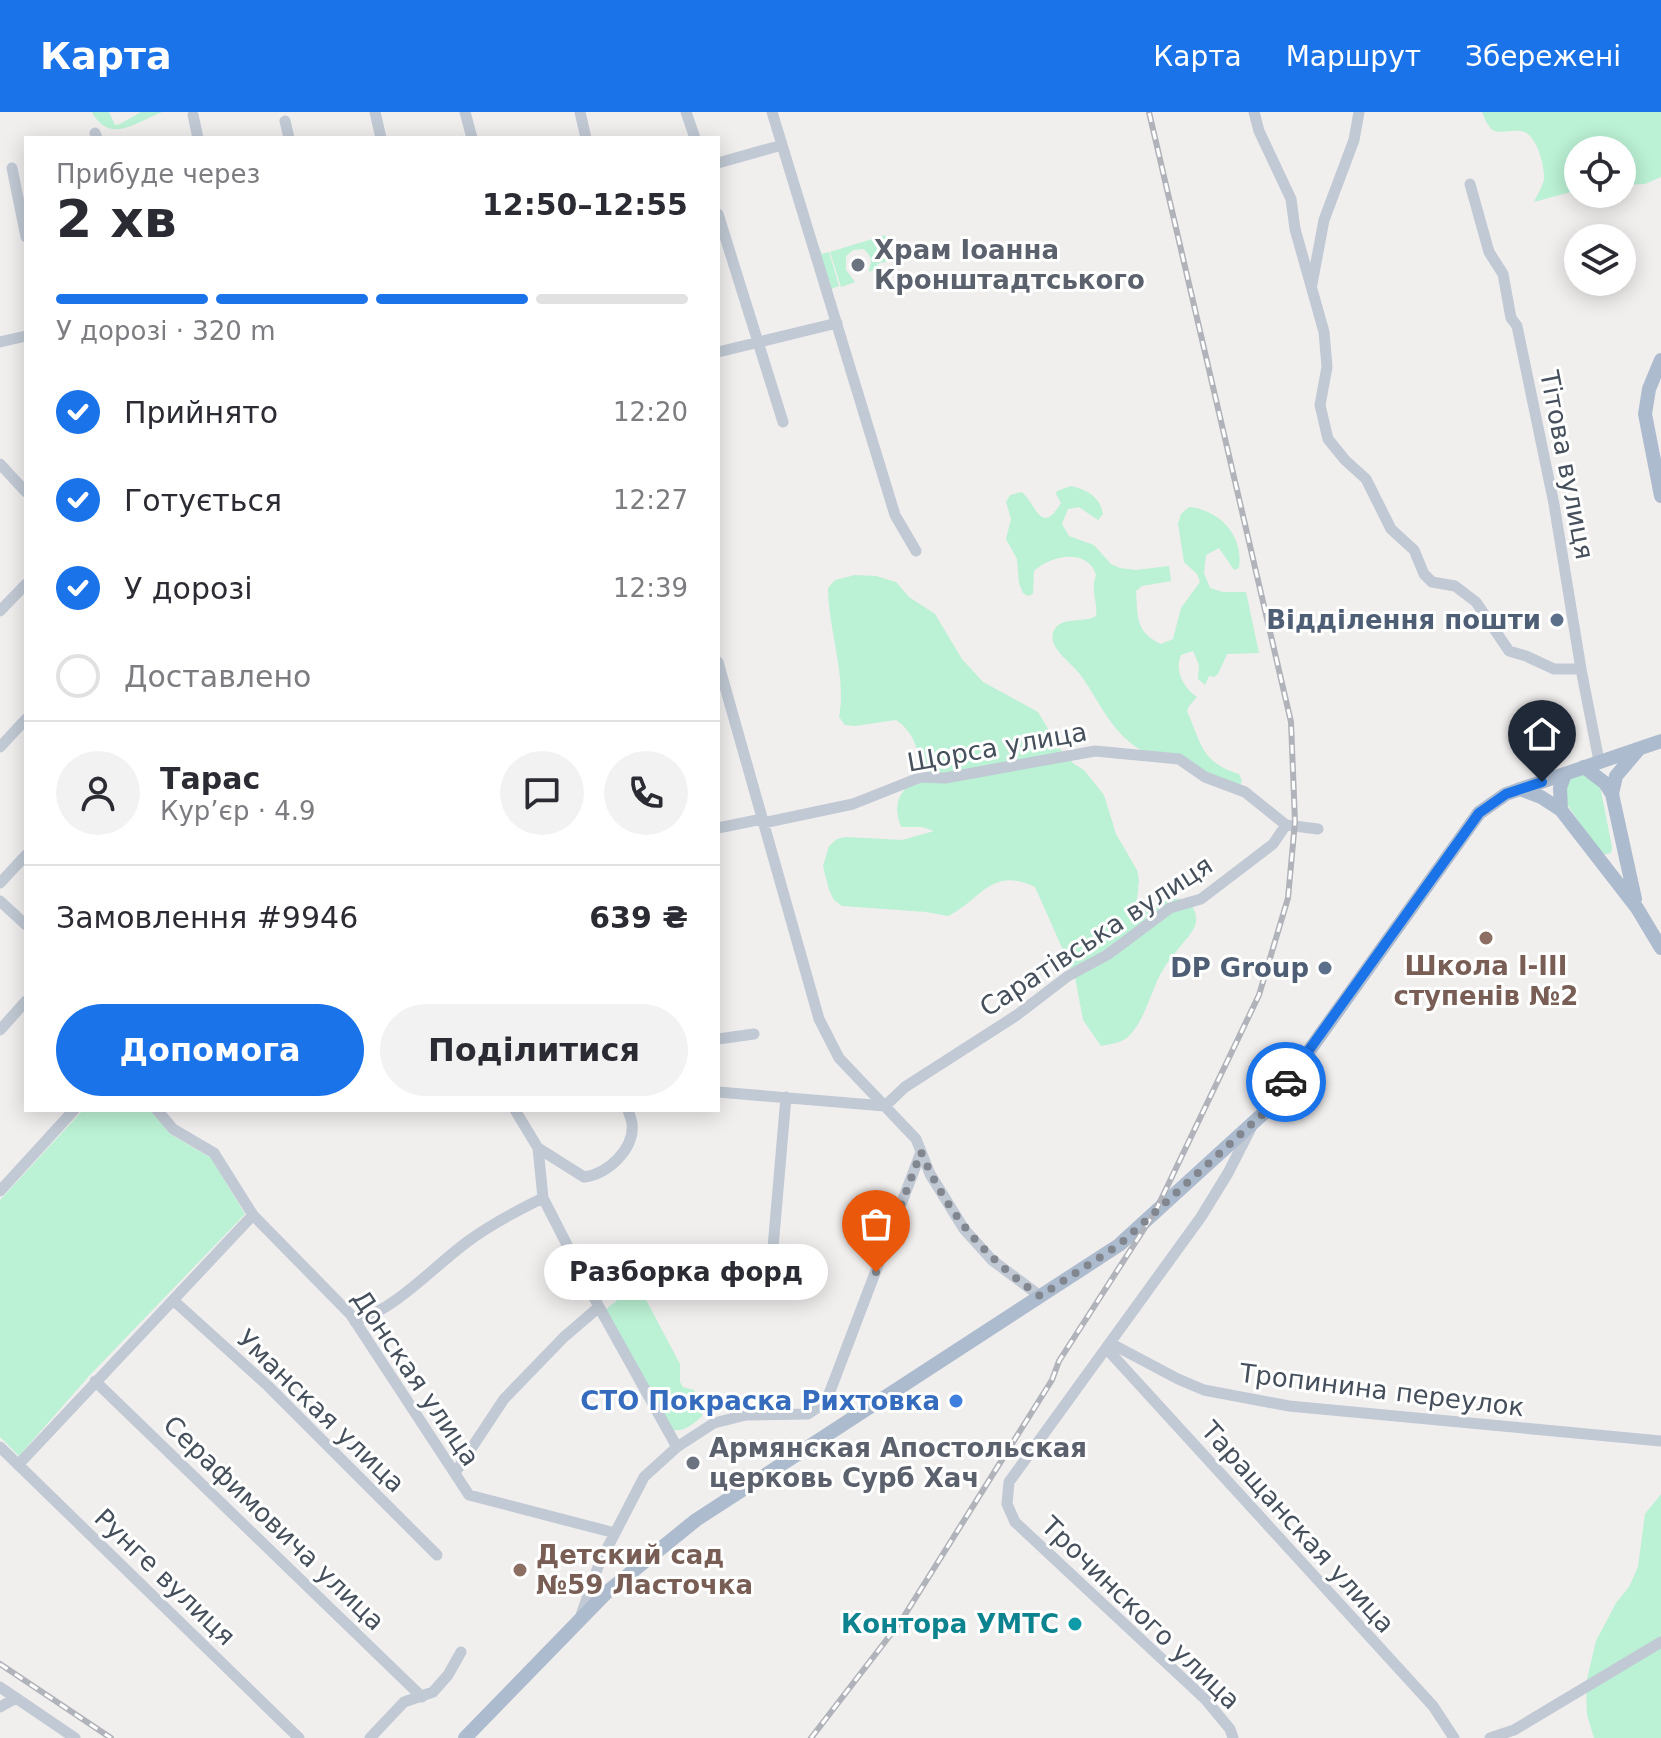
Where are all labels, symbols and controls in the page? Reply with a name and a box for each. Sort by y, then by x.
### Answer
text: Карта [40,34,172,78]
text: Карта [1153,40,1242,73]
text: Маршрут [1286,40,1421,73]
text: Збережені [1465,40,1621,73]
map controls [1564,136,1636,296]
button: locate [1564,136,1636,208]
text: Прибуде через [56,159,260,189]
text: 12:50–12:55 [482,187,688,222]
text: 2 хв [56,189,177,249]
button: layers [1564,224,1636,296]
place label: Храм Іоанна Кронштадтського [874,235,1145,295]
marker: Храм Іоанна Кронштадтського [849,256,867,274]
text: У дорозі · 320 m [56,316,275,346]
street label: Тітова вулиця [1534,367,1600,562]
icon: check [56,390,100,434]
text: Прийнято [124,395,278,430]
text: 12:20 [613,397,688,427]
icon: check [56,478,100,522]
text: Готується [124,483,282,518]
text: 12:27 [613,485,688,515]
icon: check [56,566,100,610]
text: У дорозі [124,571,253,606]
text: 12:39 [613,573,688,603]
place label: Відділення пошти [1266,605,1541,635]
marker: Відділення пошти [1548,611,1566,629]
text: Доставлено [124,659,311,694]
pin [1508,700,1576,782]
icon: home [1520,712,1564,756]
street label: Щорса улица [905,716,1089,778]
button: person [56,751,140,835]
button: chat [500,751,584,835]
button: phone [604,751,688,835]
text: Тарас [160,761,260,796]
text: Кур’єр · 4.9 [160,796,316,826]
street label: Саратівська вулиця [974,850,1218,1022]
text: Замовлення #9946 [56,900,358,935]
text: 639 ₴ [589,900,688,935]
marker: Школа I-III ступенів №2 [1477,929,1495,947]
place label: Школа I-III ступенів №2 [1394,951,1578,1011]
place label: DP Group [1170,953,1309,983]
marker: DP Group [1316,959,1334,977]
button: Допомога [56,1004,364,1096]
button: Поділитися [380,1004,688,1096]
courier [1246,1042,1326,1122]
icon: car [1264,1060,1308,1104]
pin [842,1190,910,1272]
icon: bag [854,1202,898,1246]
callout: Разборка форд [544,1244,828,1300]
text: Разборка форд [569,1257,803,1287]
street label: Донская улица [346,1284,486,1472]
street label: Уманская улица [231,1324,411,1498]
street label: Тропинина переулок [1237,1358,1526,1422]
place label: СТО Покраска Рихтовка [580,1386,940,1416]
marker: СТО Покраска Рихтовка [947,1392,965,1410]
street label: Серафимовича улица [157,1410,391,1636]
street label: Таращанская улица [1194,1414,1401,1639]
place label: Армянская Апостольская церковь Сурб Хач [709,1433,1087,1493]
marker: Армянская Апостольская церковь Сурб Хач [684,1454,702,1472]
street label: Рунге вулиця [89,1502,241,1652]
street label: Трочинского улица [1035,1510,1246,1715]
place label: Детский сад №59 Ласточка [536,1540,753,1600]
marker: Детский сад №59 Ласточка [511,1561,529,1579]
place label: Контора УМТС [841,1609,1059,1639]
marker: Контора УМТС [1066,1615,1084,1633]

